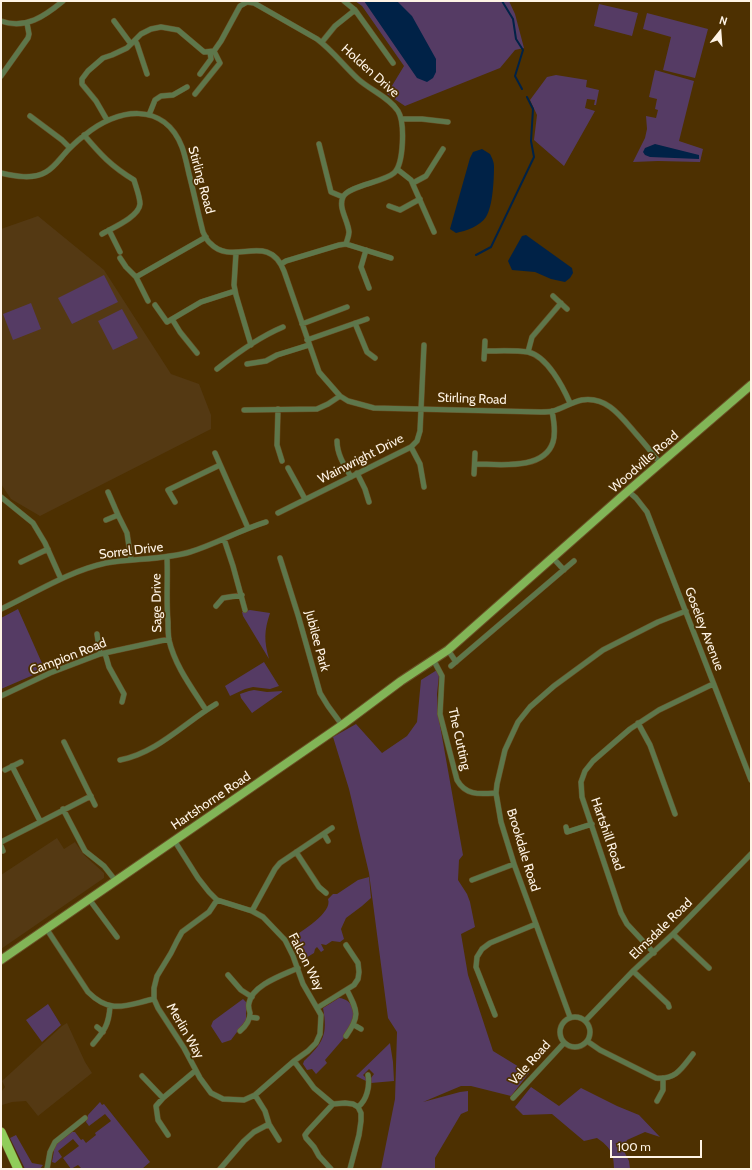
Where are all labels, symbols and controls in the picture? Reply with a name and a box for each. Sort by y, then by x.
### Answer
north arrow [700,12,740,52]
text: N [718,13,729,28]
street label: Holden Drive [338,41,402,101]
street label: Stirling Road [184,144,218,216]
street label: Stirling Road [437,390,507,408]
street label: Woodville Road [606,428,682,496]
street label: Wainwright Drive [316,431,406,487]
street label: Sorrel Drive [98,539,164,563]
street label: Sage Drive [149,573,165,633]
street label: Goseley Avenue [681,585,727,673]
street label: Jubilee Park [301,609,333,673]
street label: Campion Road [27,635,109,679]
street label: The Cutting [444,706,474,772]
street label: Hartshorne Road [168,769,254,833]
street label: Hartshill Road [587,795,627,873]
street label: Brookdale Road [503,807,543,893]
street label: Elmsdale Road [626,895,696,963]
street label: Falcon Way [285,930,327,994]
street label: Merlin Way [163,1000,207,1062]
street label: Vale Road [506,1038,554,1088]
scale bar [612,1132,704,1158]
text: 100 m [617,1139,651,1154]

